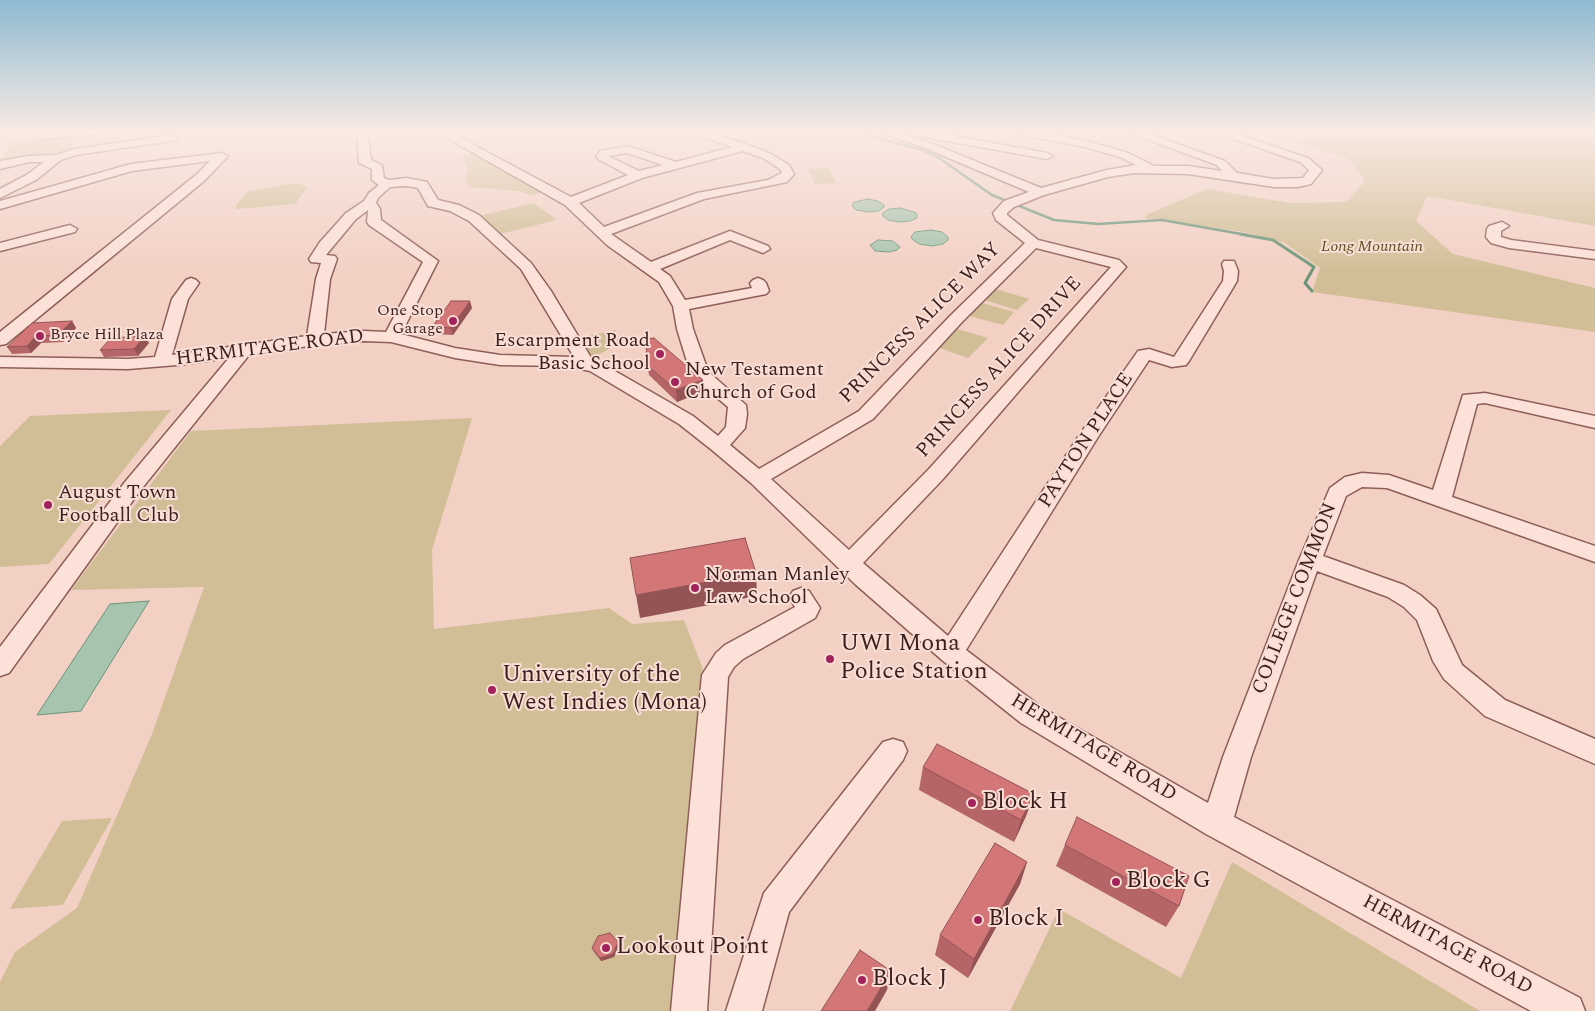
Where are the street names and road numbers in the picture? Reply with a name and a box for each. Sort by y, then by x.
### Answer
street label: PRINCESS ALICE WAY [835,238,1007,410]
street label: PRINCESS ALICE DRIVE [912,272,1088,464]
street label: HERMITAGE ROAD [175,326,365,372]
street label: PAYTON PLACE [1034,369,1140,513]
street label: COLLEGE COMMON [1248,500,1344,698]
street label: HERMITAGE ROAD [1006,690,1180,808]
street label: HERMITAGE ROAD [1358,891,1536,1001]

